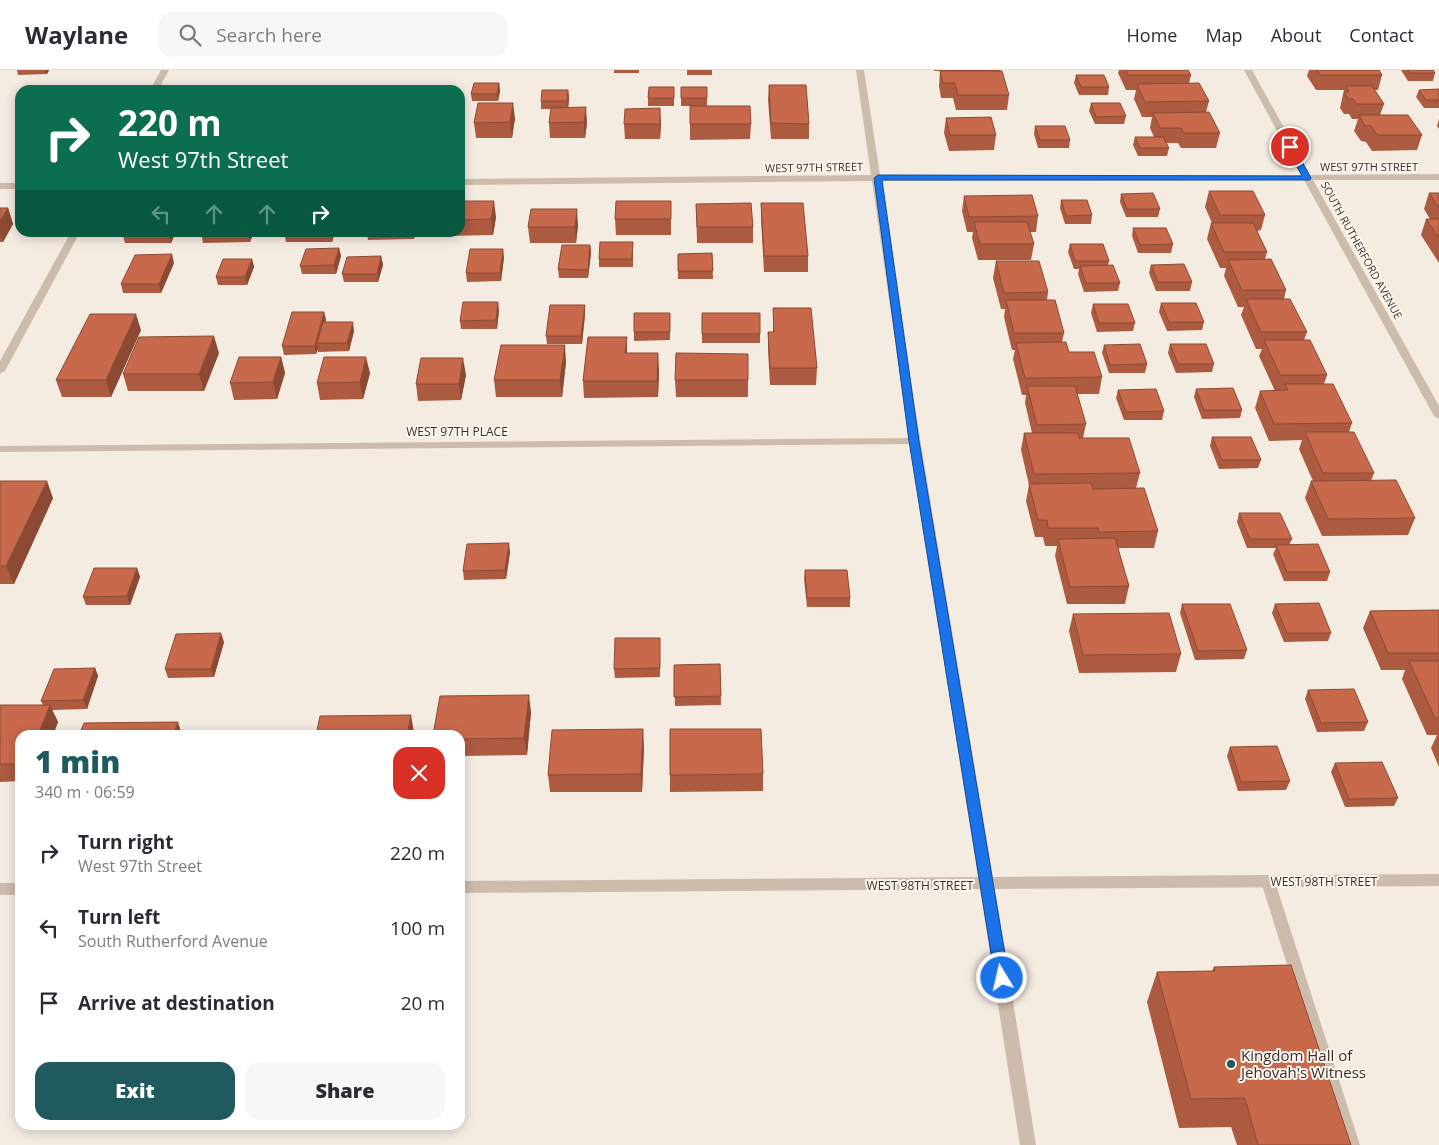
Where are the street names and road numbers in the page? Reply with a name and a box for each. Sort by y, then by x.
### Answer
street label: WEST 97TH STREET [765,159,863,175]
street label: WEST 97TH STREET [1320,159,1418,174]
street label: SOUTH RUTHERFORD AVENUE [1318,178,1406,322]
street label: WEST 97TH PLACE [406,423,508,440]
street label: WEST 98TH STREET [1271,873,1378,890]
street label: WEST 98TH STREET [867,877,974,894]

